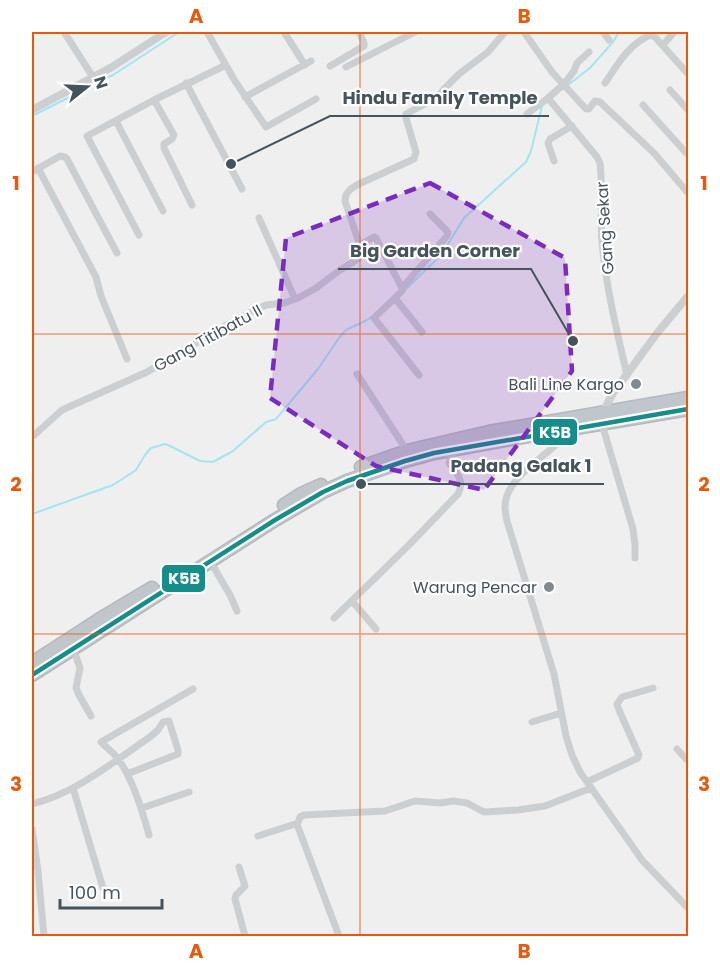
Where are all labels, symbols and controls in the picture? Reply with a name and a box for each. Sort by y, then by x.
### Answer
text: A [189,2,204,30]
text: B [517,2,531,30]
north arrow [57,57,117,117]
text: N [88,73,114,92]
callout: Hindu Family Temple [330,80,549,116]
text: Hindu Family Temple [342,85,538,110]
text: 1 [12,169,20,197]
text: 1 [700,169,708,197]
street label: Gang Sekar [590,181,620,275]
callout: Big Garden Corner [338,233,531,269]
text: Big Garden Corner [350,238,520,263]
street label: Gang Titibatu II [150,299,266,377]
place label: Bali Line Kargo [509,373,624,396]
marker: Bali Line Kargo [629,377,643,391]
line badge: K5B [532,418,578,446]
text: K5B [539,421,571,444]
callout: Padang Galak 1 [439,448,604,484]
text: Padang Galak 1 [450,453,592,478]
text: 2 [10,470,22,498]
text: 2 [698,470,710,498]
line badge: K5B [161,564,206,593]
text: K5B [168,567,200,590]
place label: Warung Pencar [413,576,537,599]
marker: Warung Pencar [542,580,556,594]
text: 3 [10,770,22,798]
text: 3 [698,770,710,798]
scale bar [60,872,162,910]
text: 100 m [69,880,121,905]
text: A [189,937,204,965]
text: B [517,937,531,965]

